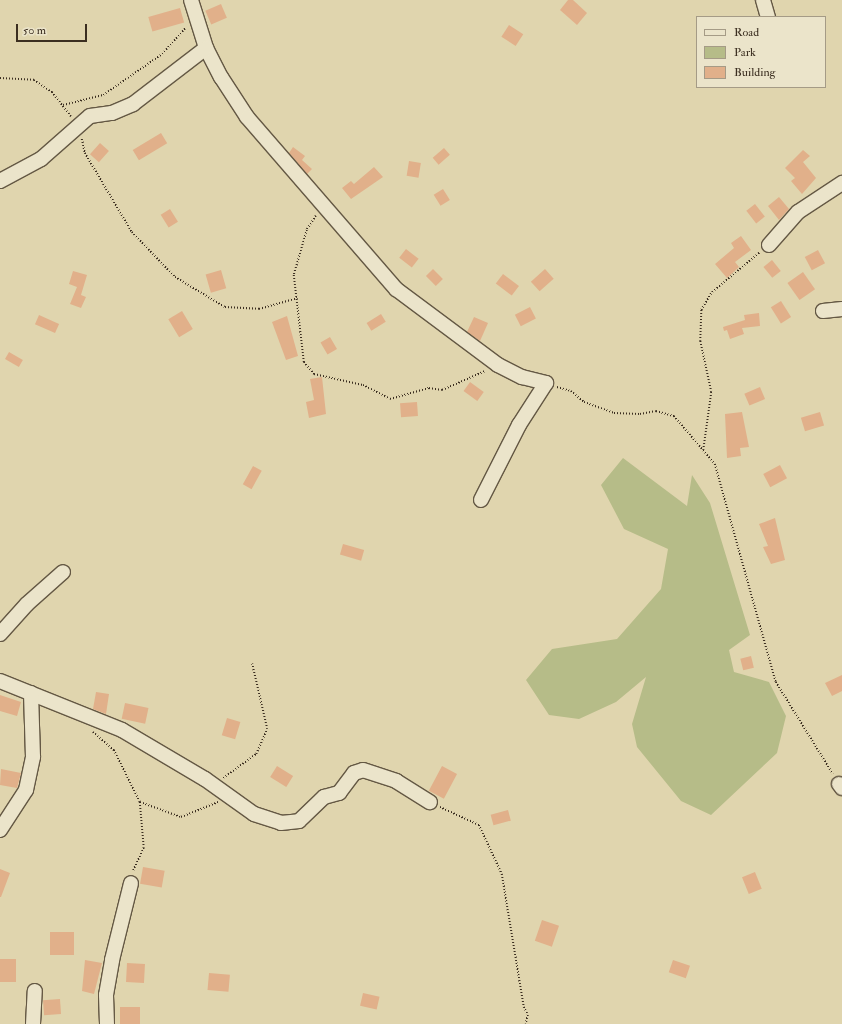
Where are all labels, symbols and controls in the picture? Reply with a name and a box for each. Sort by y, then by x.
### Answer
scale bar [18,16,89,42]
legend [696,16,826,88]
text: 50 m [23,23,46,38]
text: Road [734,25,759,40]
text: Park [734,45,756,60]
text: Building [734,65,775,80]

